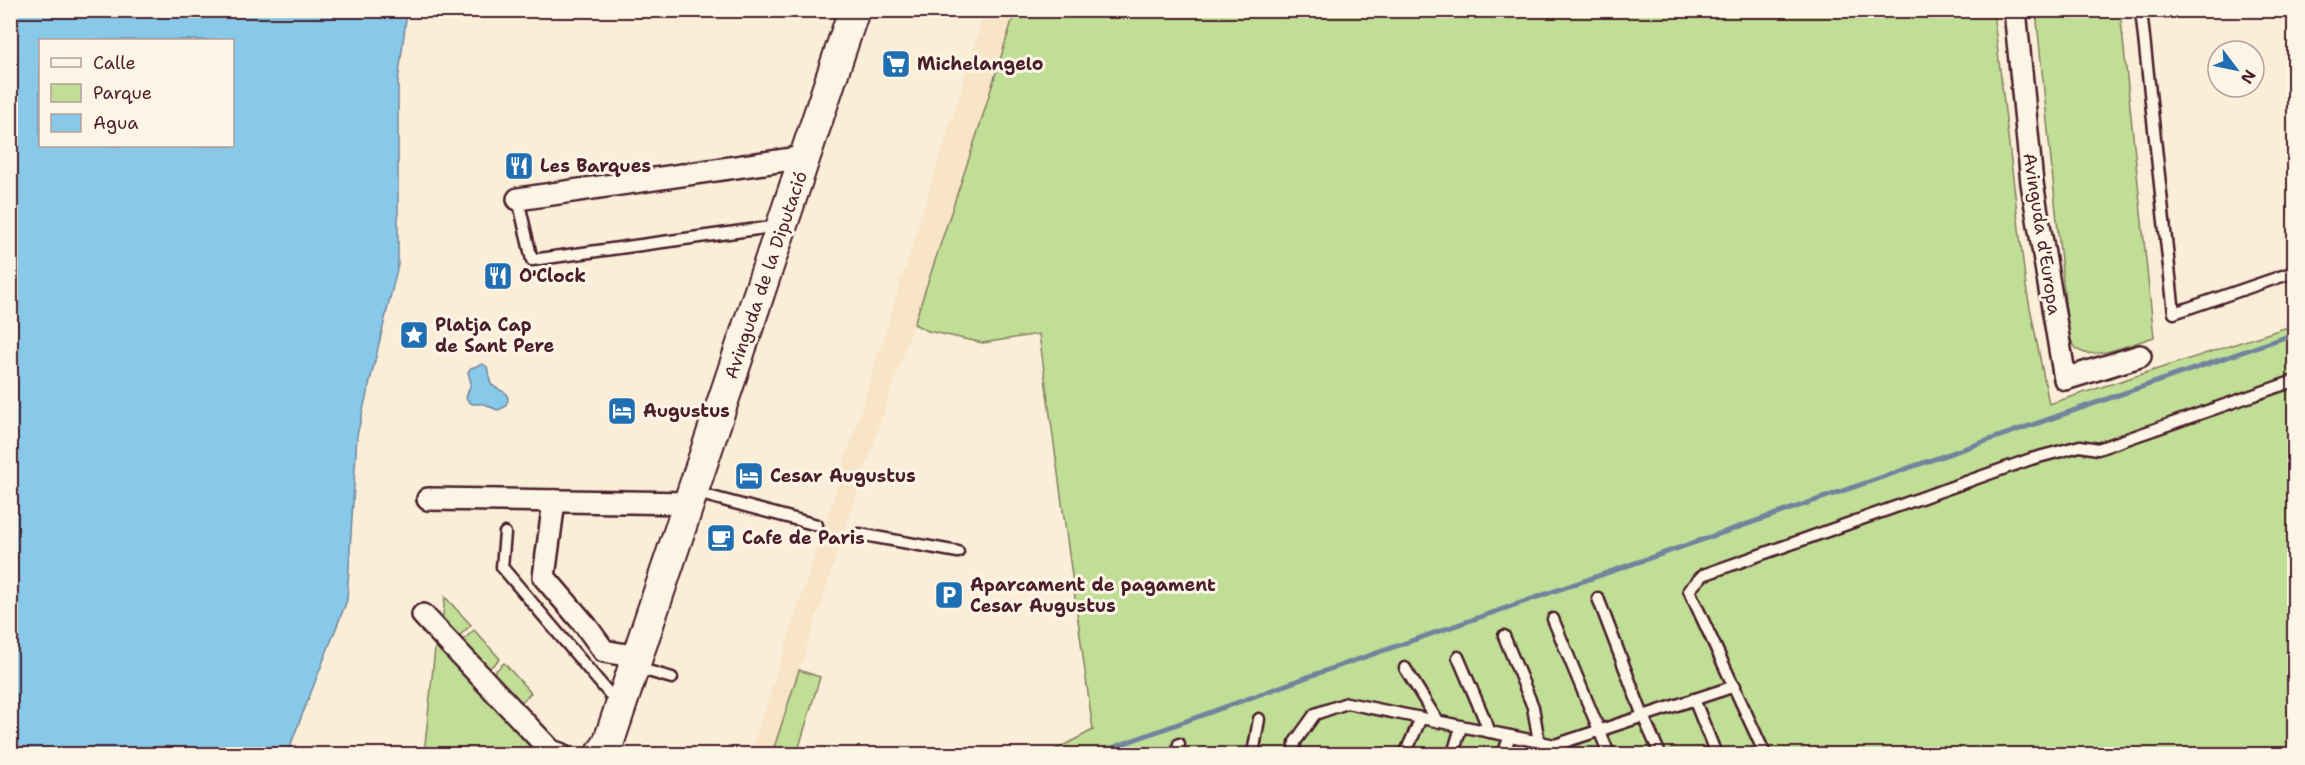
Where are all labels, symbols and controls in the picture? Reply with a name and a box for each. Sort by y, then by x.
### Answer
legend [39,39,234,147]
north arrow [2206,39,2266,99]
supermarket icon: Michelangelo [880,48,912,80]
text: Calle [93,51,136,75]
place label: Michelangelo [917,52,1043,76]
text: N [2236,66,2261,88]
text: Parque [93,81,152,105]
text: Agua [93,111,138,135]
restaurant icon: Les Barques [503,150,535,182]
street label: Avinguda d'Europa [2017,151,2067,317]
place label: Les Barques [540,154,651,178]
street label: Avinguda de la Diputació [719,168,813,382]
restaurant icon: O'Clock [482,260,514,292]
place label: O'Clock [519,264,586,288]
place label: Platja Cap de Sant Pere [435,313,554,358]
place icon: Platja Cap de Sant Pere [398,319,430,351]
hotel icon: Augustus [606,395,638,427]
place label: Augustus [643,399,730,423]
hotel icon: Cesar Augustus [733,460,765,492]
place label: Cesar Augustus [770,464,916,488]
cafe icon: Cafe de Paris [705,522,737,554]
place label: Cafe de Paris [742,526,865,550]
place label: Aparcament de pagament Cesar Augustus [970,573,1216,618]
parking icon: Aparcament de pagament Cesar Augustus [933,579,965,611]

